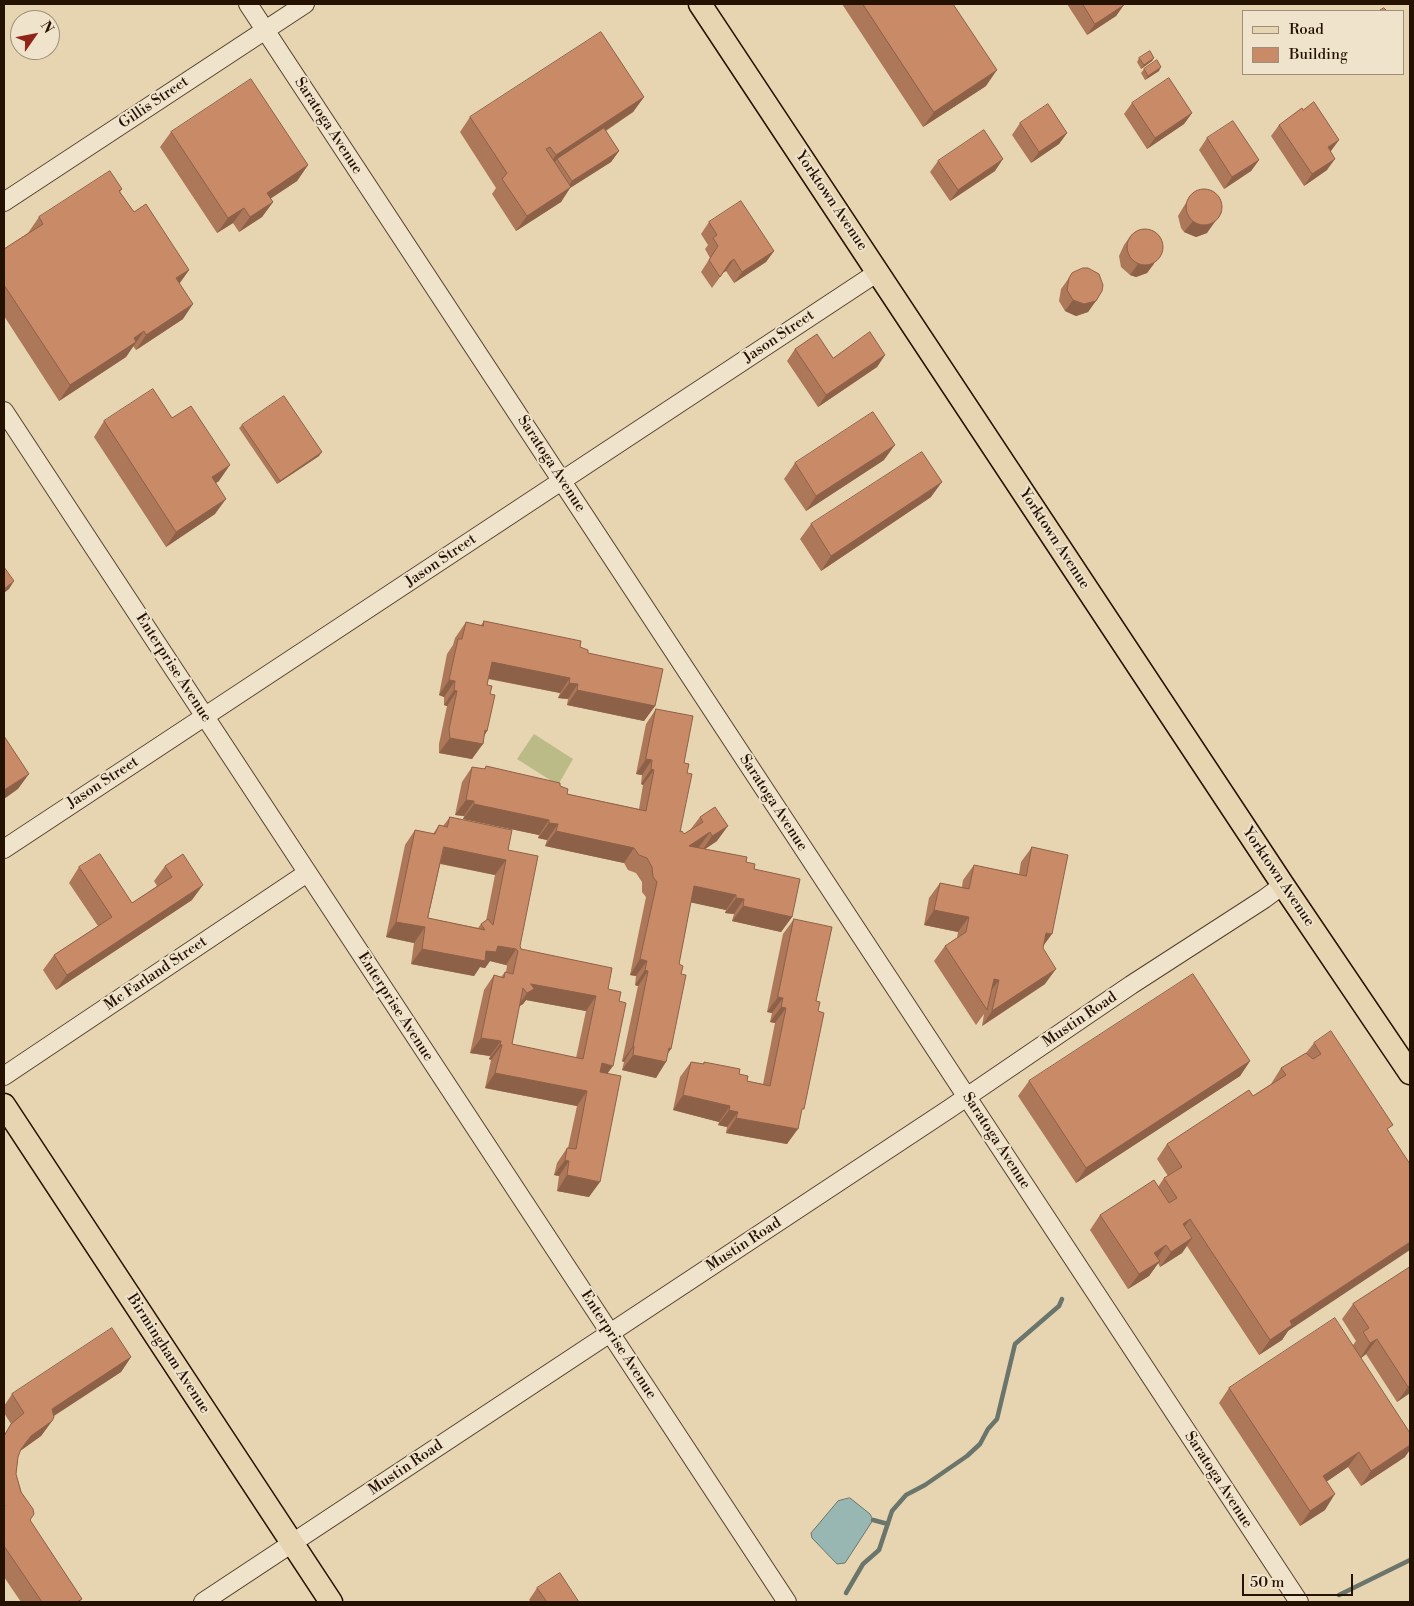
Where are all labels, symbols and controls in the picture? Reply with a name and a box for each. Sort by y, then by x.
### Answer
north arrow [10,10,60,60]
legend [1242,10,1404,75]
text: N [36,18,57,37]
text: Road [1289,20,1324,39]
text: Building [1289,45,1348,64]
street label: Gillis Street [116,73,192,133]
street label: Saratoga Avenue [290,74,366,178]
street label: Yorktown Avenue [791,148,871,254]
street label: Jason Street [740,307,818,367]
street label: Saratoga Avenue [513,412,589,516]
street label: Yorktown Avenue [1015,485,1093,593]
street label: Jason Street [402,531,480,591]
street label: Enterprise Avenue [131,610,215,726]
street label: Saratoga Avenue [735,751,811,855]
street label: Jason Street [64,753,142,813]
street label: Yorktown Avenue [1238,824,1318,930]
street label: Mc Farland Street [101,933,211,1015]
street label: Enterprise Avenue [353,949,437,1065]
street label: Mustin Road [1039,989,1121,1051]
street label: Saratoga Avenue [958,1089,1034,1193]
street label: Mustin Road [703,1214,785,1276]
street label: Enterprise Avenue [576,1287,660,1403]
street label: Birmingham Avenue [123,1291,213,1417]
street label: Saratoga Avenue [1180,1428,1256,1532]
street label: Mustin Road [365,1437,447,1499]
scale bar [1244,1564,1355,1596]
text: 50 m [1250,1573,1284,1592]

